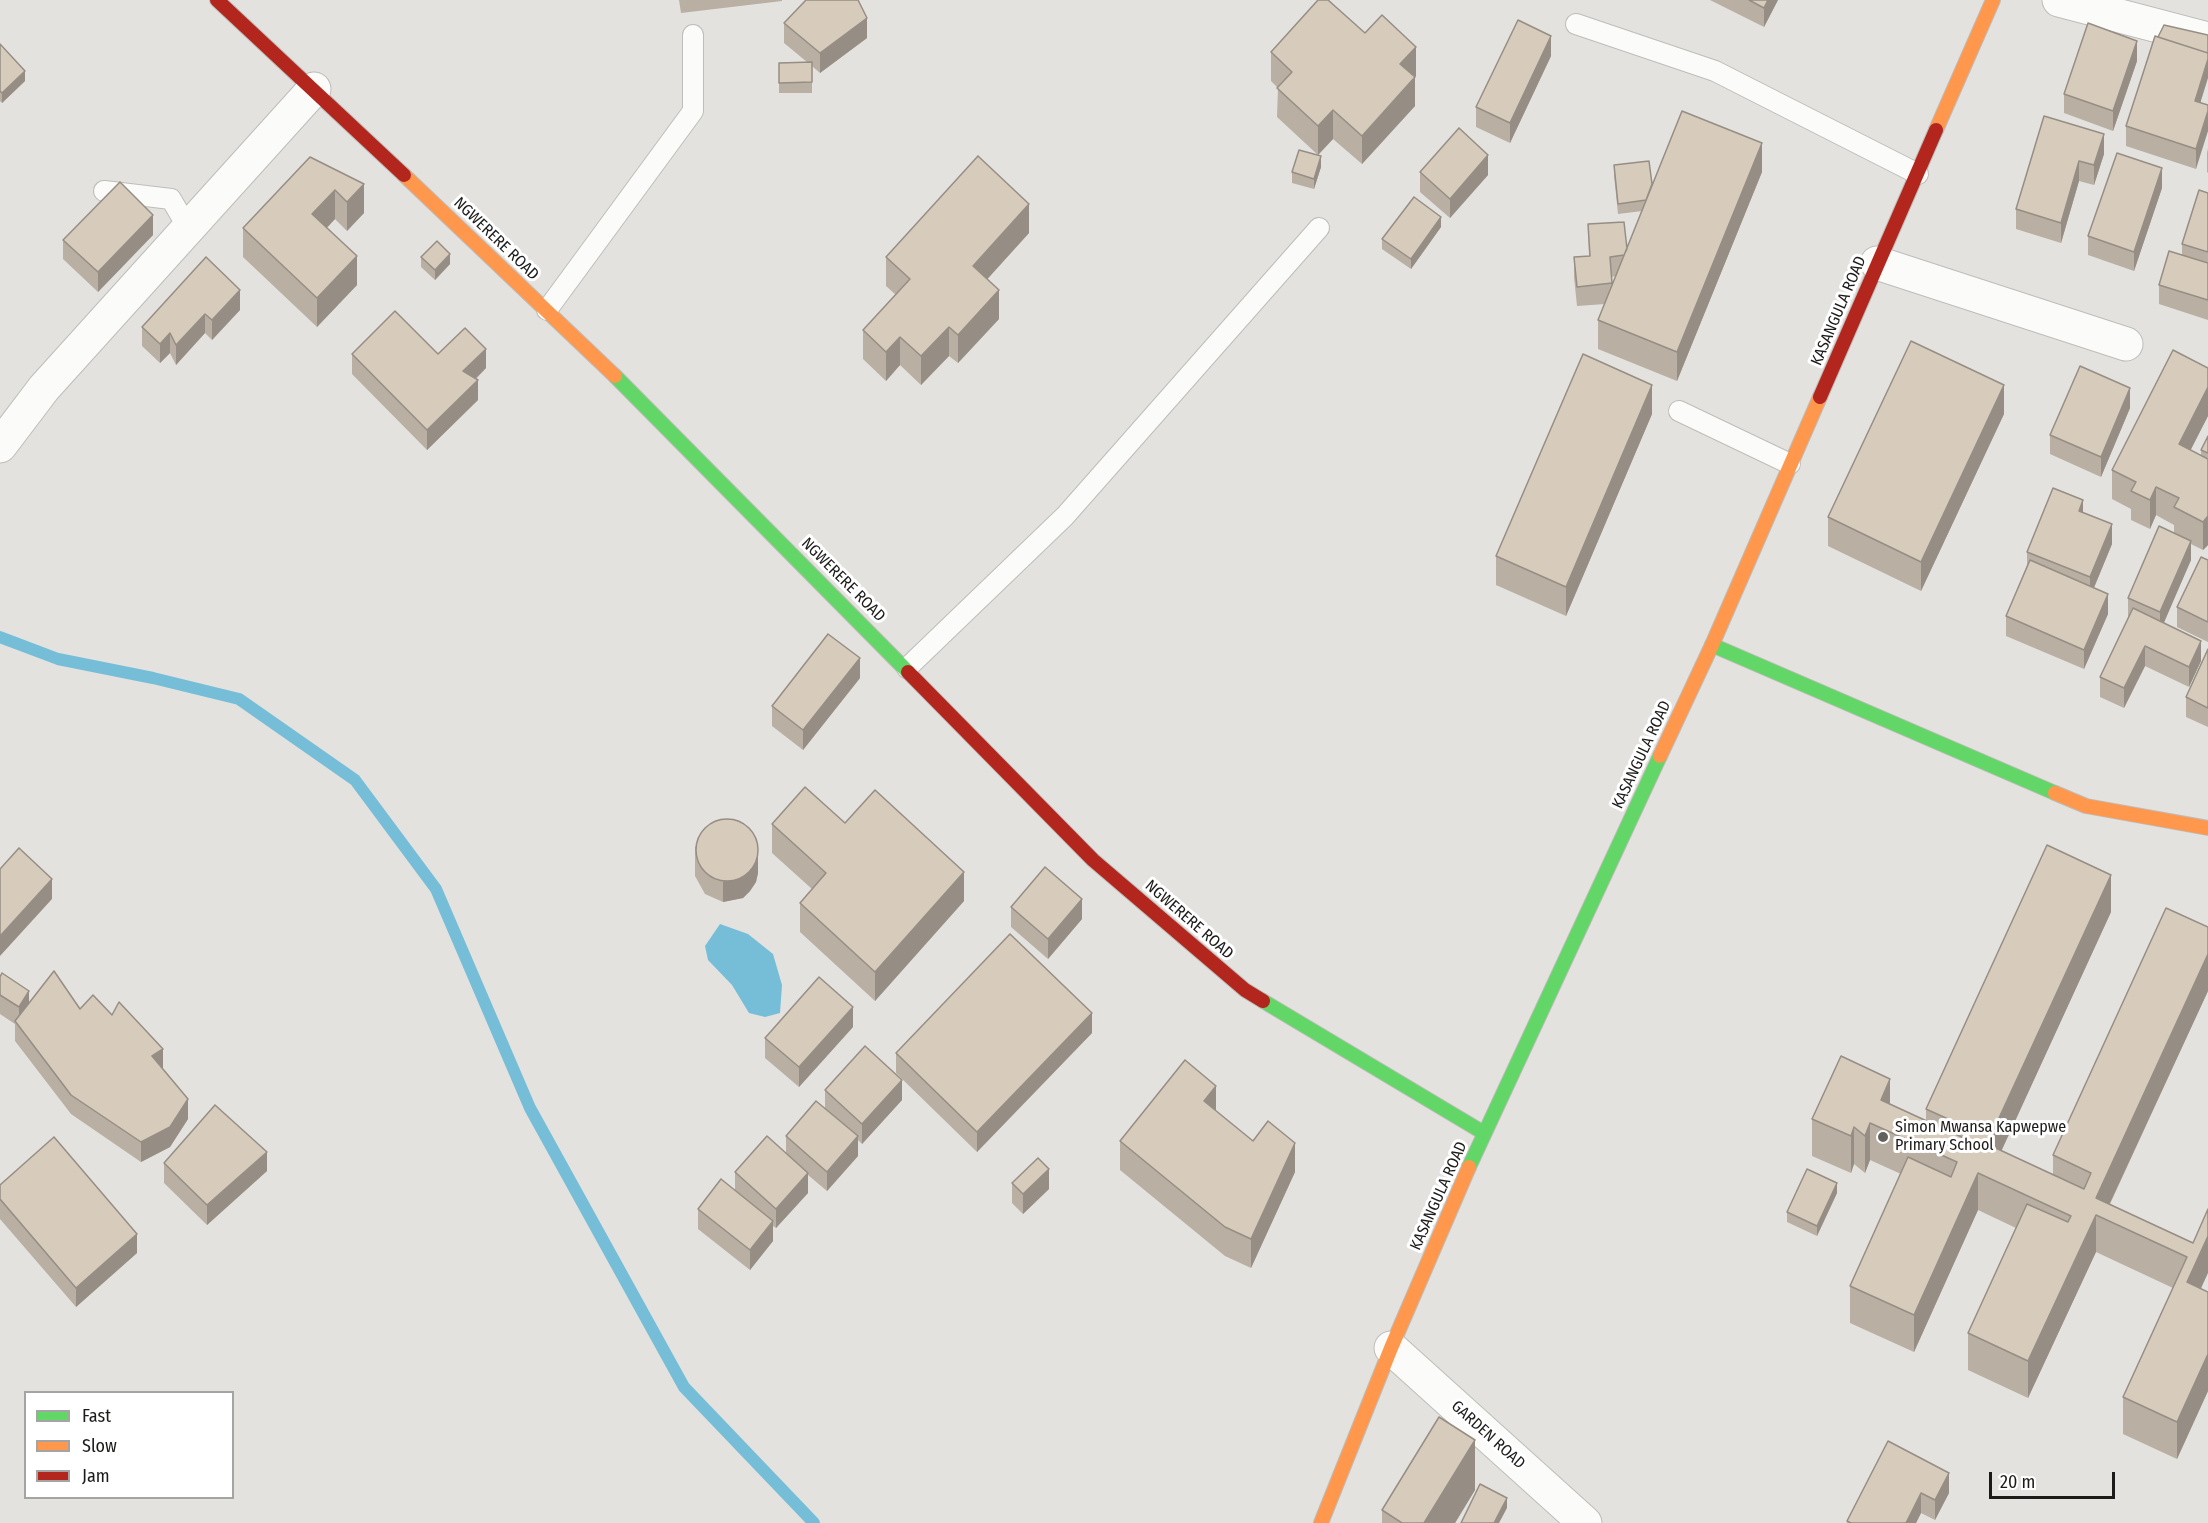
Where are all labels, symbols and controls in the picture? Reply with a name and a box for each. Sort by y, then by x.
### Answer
street label: NGWERERE ROAD [449,194,543,284]
street label: KASANGULA ROAD [1807,253,1871,369]
street label: NGWERERE ROAD [797,534,889,626]
street label: KASANGULA ROAD [1609,698,1675,812]
street label: NGWERERE ROAD [1141,876,1237,964]
place label: Simon Mwansa Kapwepwe Primary School [1895,1118,2066,1156]
marker: Simon Mwansa Kapwepwe Primary School [1876,1130,1890,1144]
street label: KASANGULA ROAD [1406,1139,1472,1253]
legend [24,1391,234,1499]
street label: GARDEN ROAD [1447,1397,1529,1473]
text: Fast [82,1405,111,1427]
text: Slow [82,1435,117,1457]
scale bar [1992,1460,2118,1498]
text: Jam [82,1465,110,1487]
text: 20 m [2000,1471,2035,1493]

